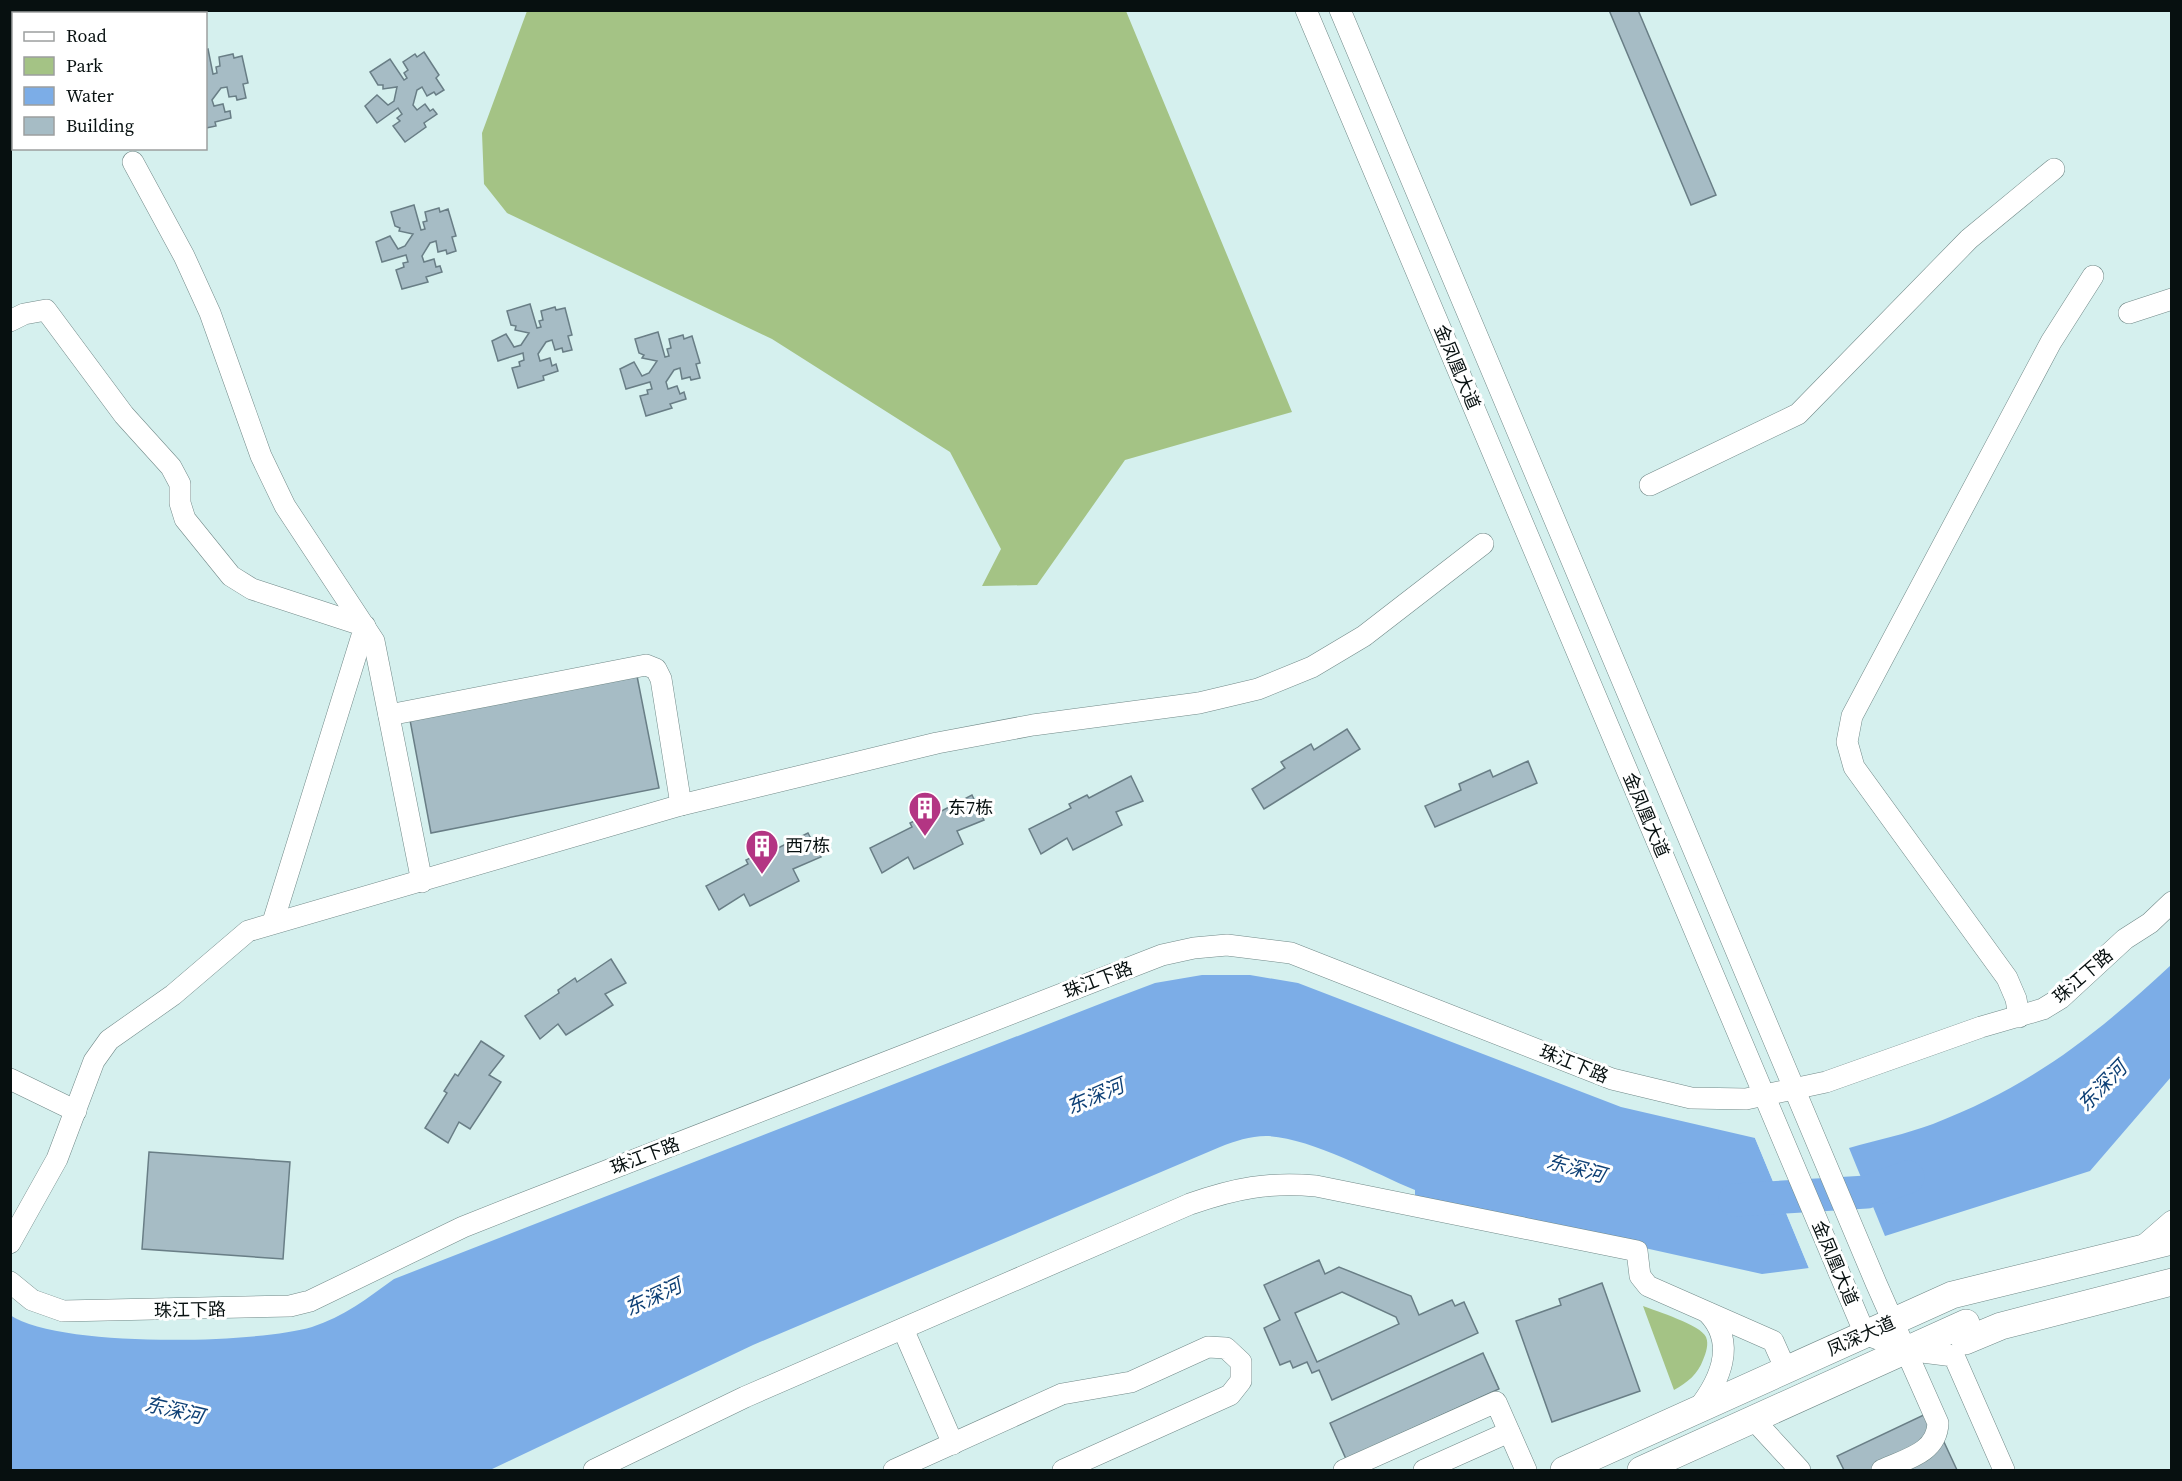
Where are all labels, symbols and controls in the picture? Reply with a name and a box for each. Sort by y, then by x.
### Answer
legend [12,12,207,150]
text: Road [66,23,107,48]
text: Park [66,53,103,78]
text: Water [66,83,114,108]
text: Building [66,113,134,138]
street label: 金凤凰大道 [1428,320,1487,413]
street label: 金凤凰大道 [1617,768,1676,861]
building icon: 东7栋 [907,790,943,837]
place label: 东7栋 [948,795,993,820]
building icon: 西7栋 [744,828,780,875]
place label: 西7栋 [785,833,830,858]
street label: 珠江下路 [2047,943,2118,1009]
street label: 珠江下路 [1060,955,1136,1004]
street label: 珠江下路 [1536,1038,1612,1089]
water label: 东深河 [2071,1052,2136,1117]
water label: 东深河 [1062,1070,1132,1121]
street label: 珠江下路 [607,1131,683,1180]
water label: 东深河 [1543,1147,1612,1190]
street label: 金凤凰大道 [1806,1216,1865,1309]
water label: 东深河 [620,1270,690,1322]
street label: 珠江下路 [154,1296,226,1323]
street label: 凤深大道 [1823,1309,1899,1362]
water label: 东深河 [142,1390,210,1431]

